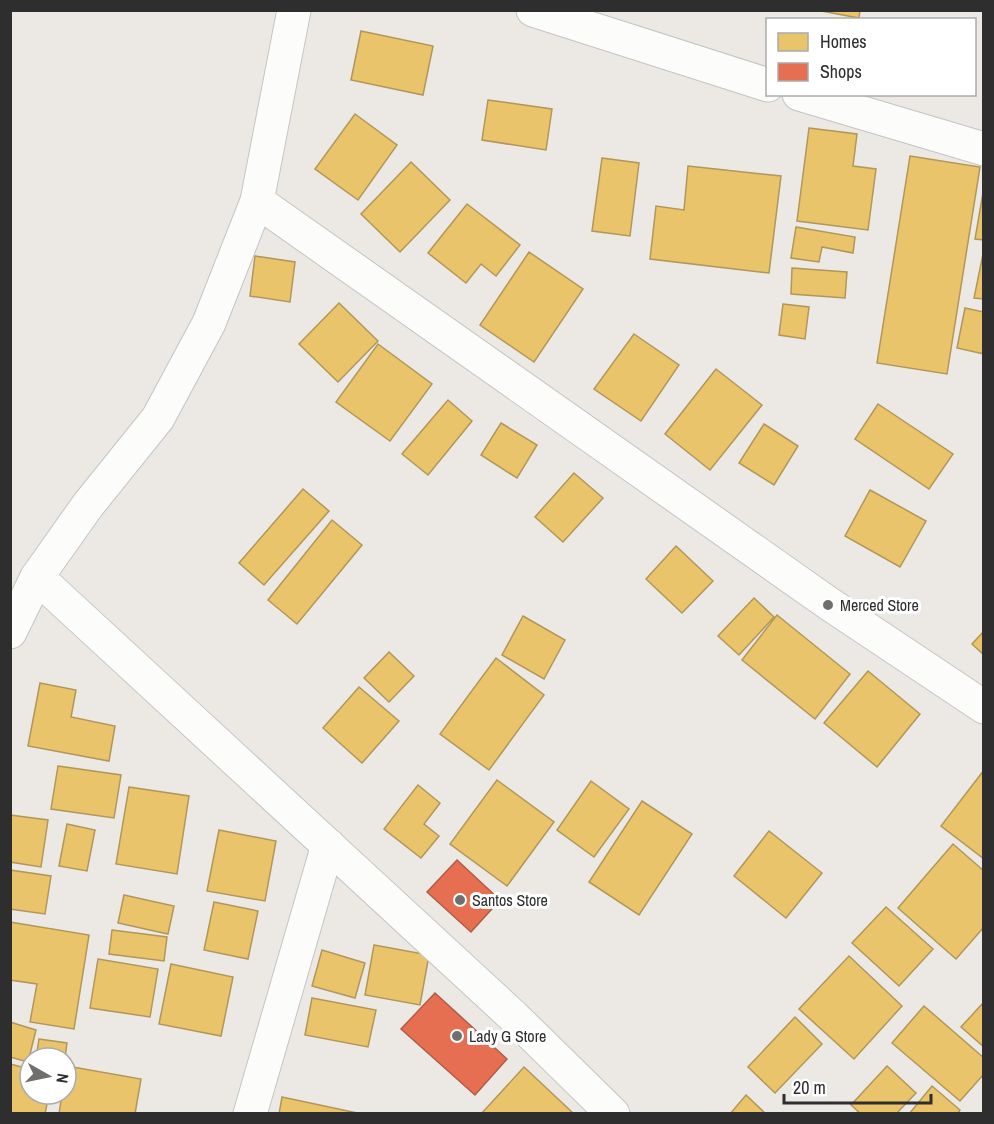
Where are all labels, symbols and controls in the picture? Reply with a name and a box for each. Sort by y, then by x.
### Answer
legend [766,18,976,96]
text: Homes [820,29,867,54]
text: Shops [820,59,862,84]
place label: Merced Store [840,594,919,616]
marker: Merced Store [821,598,835,612]
place label: Santos Store [472,889,548,911]
marker: Santos Store [453,893,467,907]
place label: Lady G Store [469,1025,546,1047]
marker: Lady G Store [450,1029,464,1043]
north arrow [18,1046,78,1106]
scale bar [784,1067,931,1105]
text: N [51,1072,74,1085]
text: 20 m [793,1075,826,1100]

